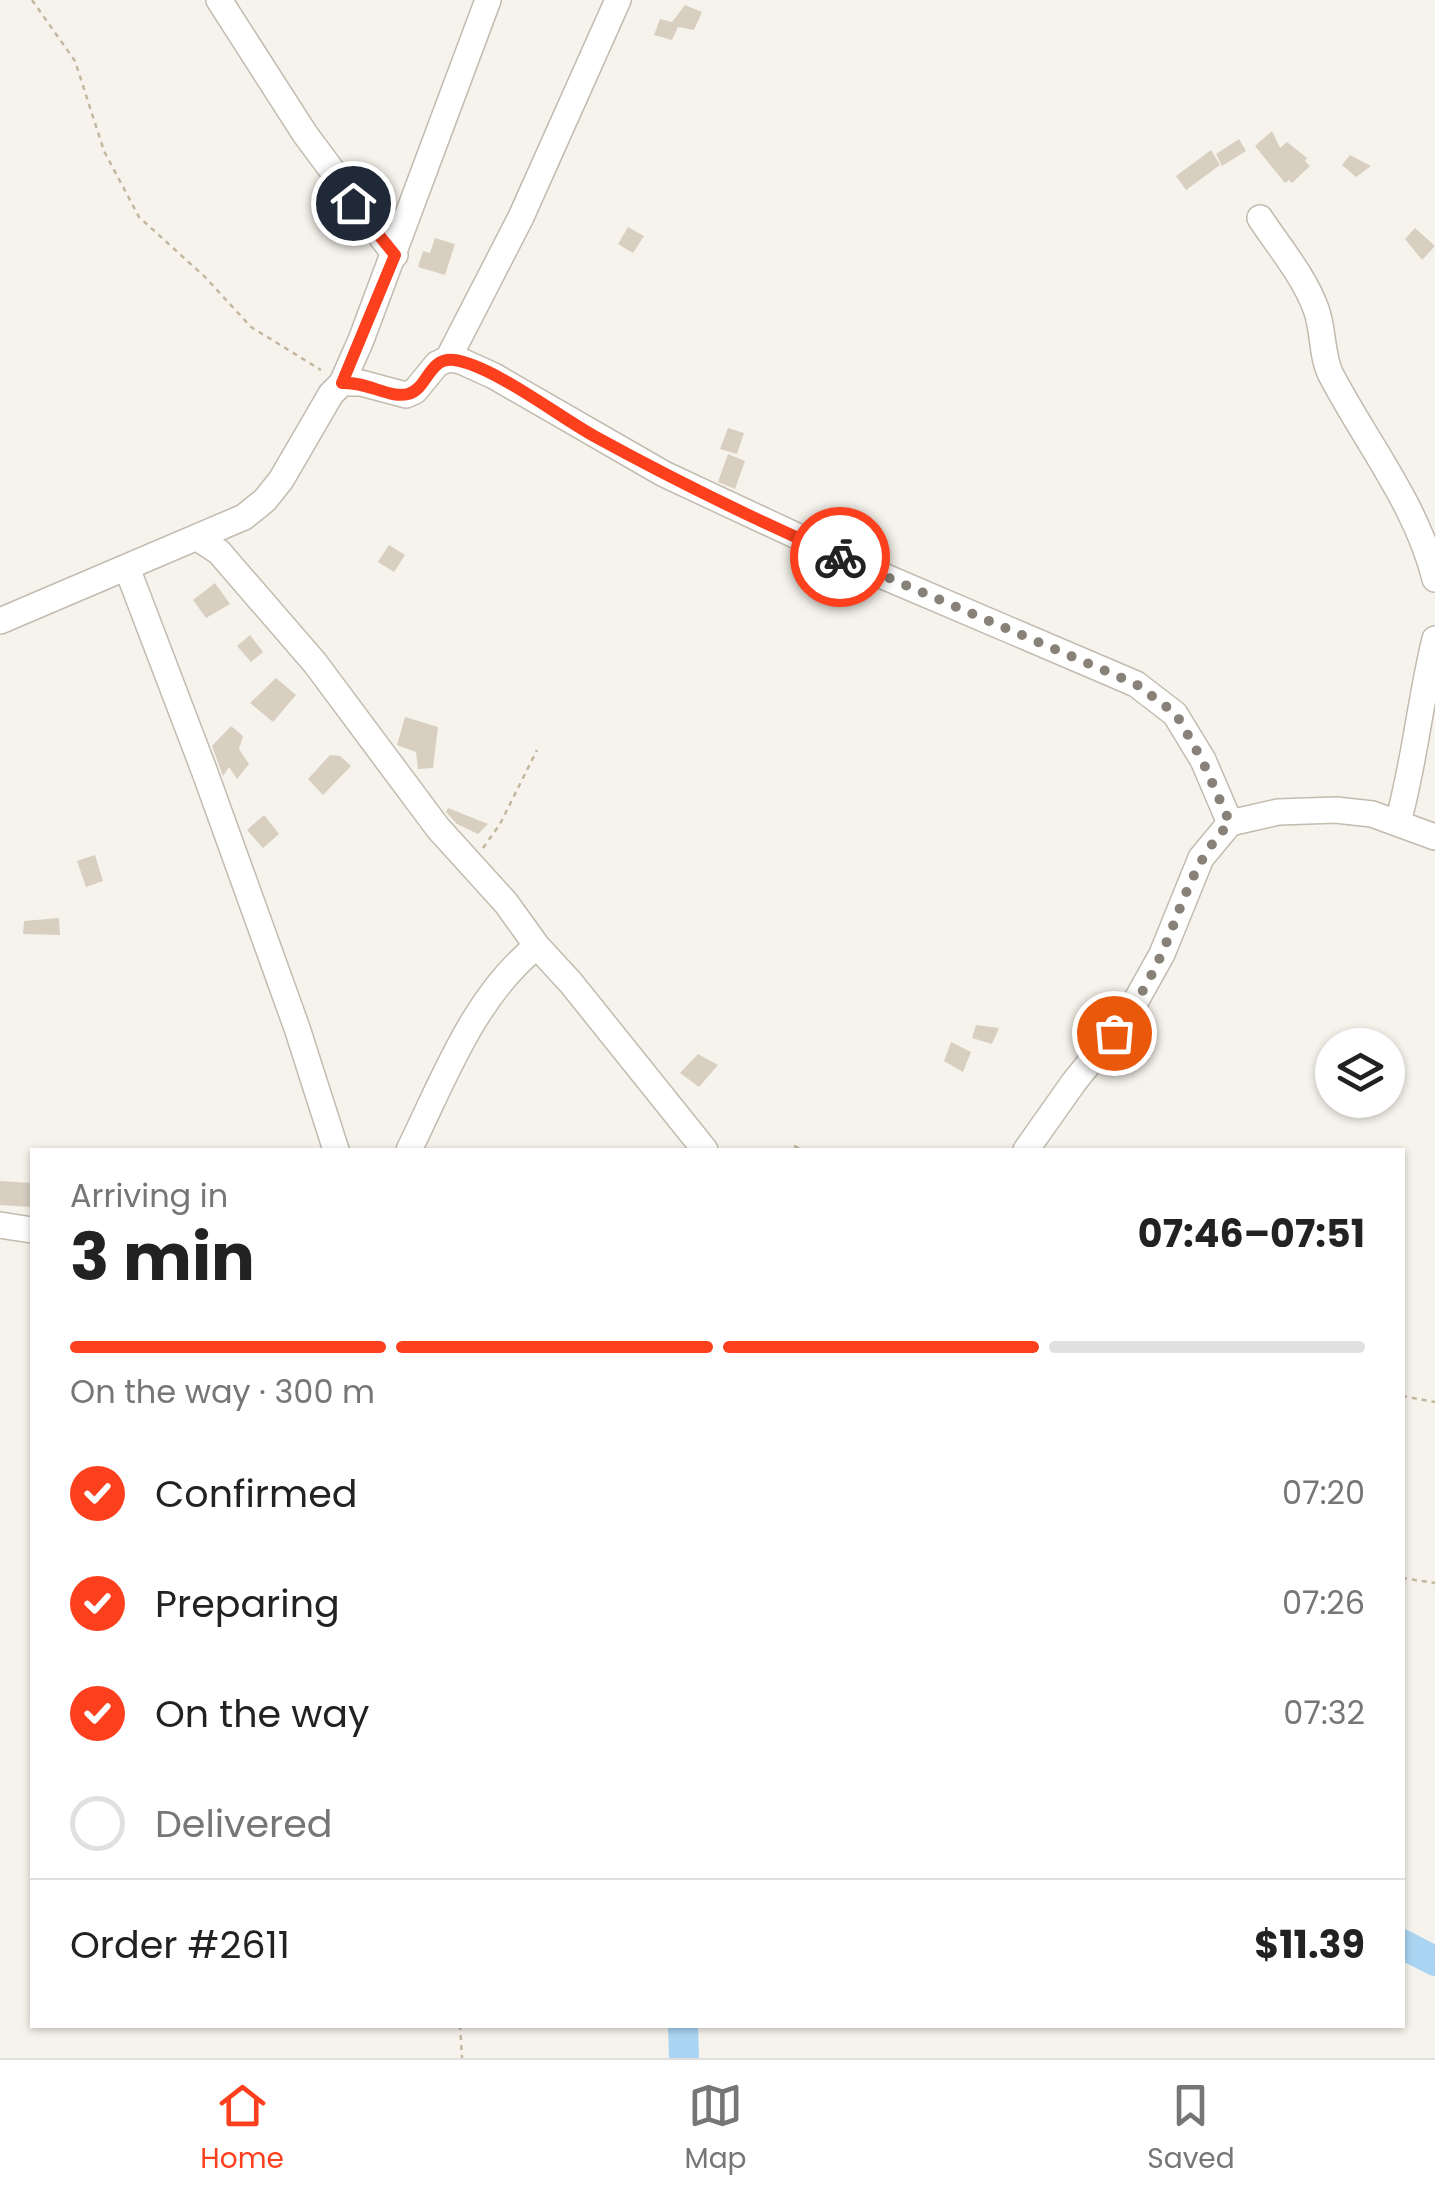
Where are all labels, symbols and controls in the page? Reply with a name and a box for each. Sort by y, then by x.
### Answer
pin [311,161,396,246]
icon: home [326,176,381,231]
courier [790,507,890,607]
icon: bike [813,530,868,585]
pin [1072,991,1157,1076]
icon: bag [1087,1006,1142,1061]
map controls [1315,1028,1405,1118]
button: layers [1315,1028,1405,1118]
text: Arriving in [70,1173,228,1218]
text: 07:46–07:51 [1138,1207,1365,1260]
text: 3 min [70,1212,255,1303]
text: On the way · 300 m [70,1369,375,1414]
icon: check [70,1466,125,1521]
text: Confirmed [155,1467,357,1520]
text: 07:20 [1282,1470,1365,1515]
icon: check [70,1576,125,1631]
text: Preparing [155,1577,340,1630]
text: 07:26 [1282,1580,1365,1625]
icon: check [70,1686,125,1741]
text: On the way [155,1687,369,1740]
text: 07:32 [1283,1690,1365,1735]
text: Delivered [155,1797,332,1850]
text: Order #2611 [70,1918,290,1971]
text: $11.39 [1254,1918,1365,1971]
tab: Home [200,2078,284,2180]
tab: Map [685,2078,747,2180]
tab: Saved [1147,2078,1235,2180]

